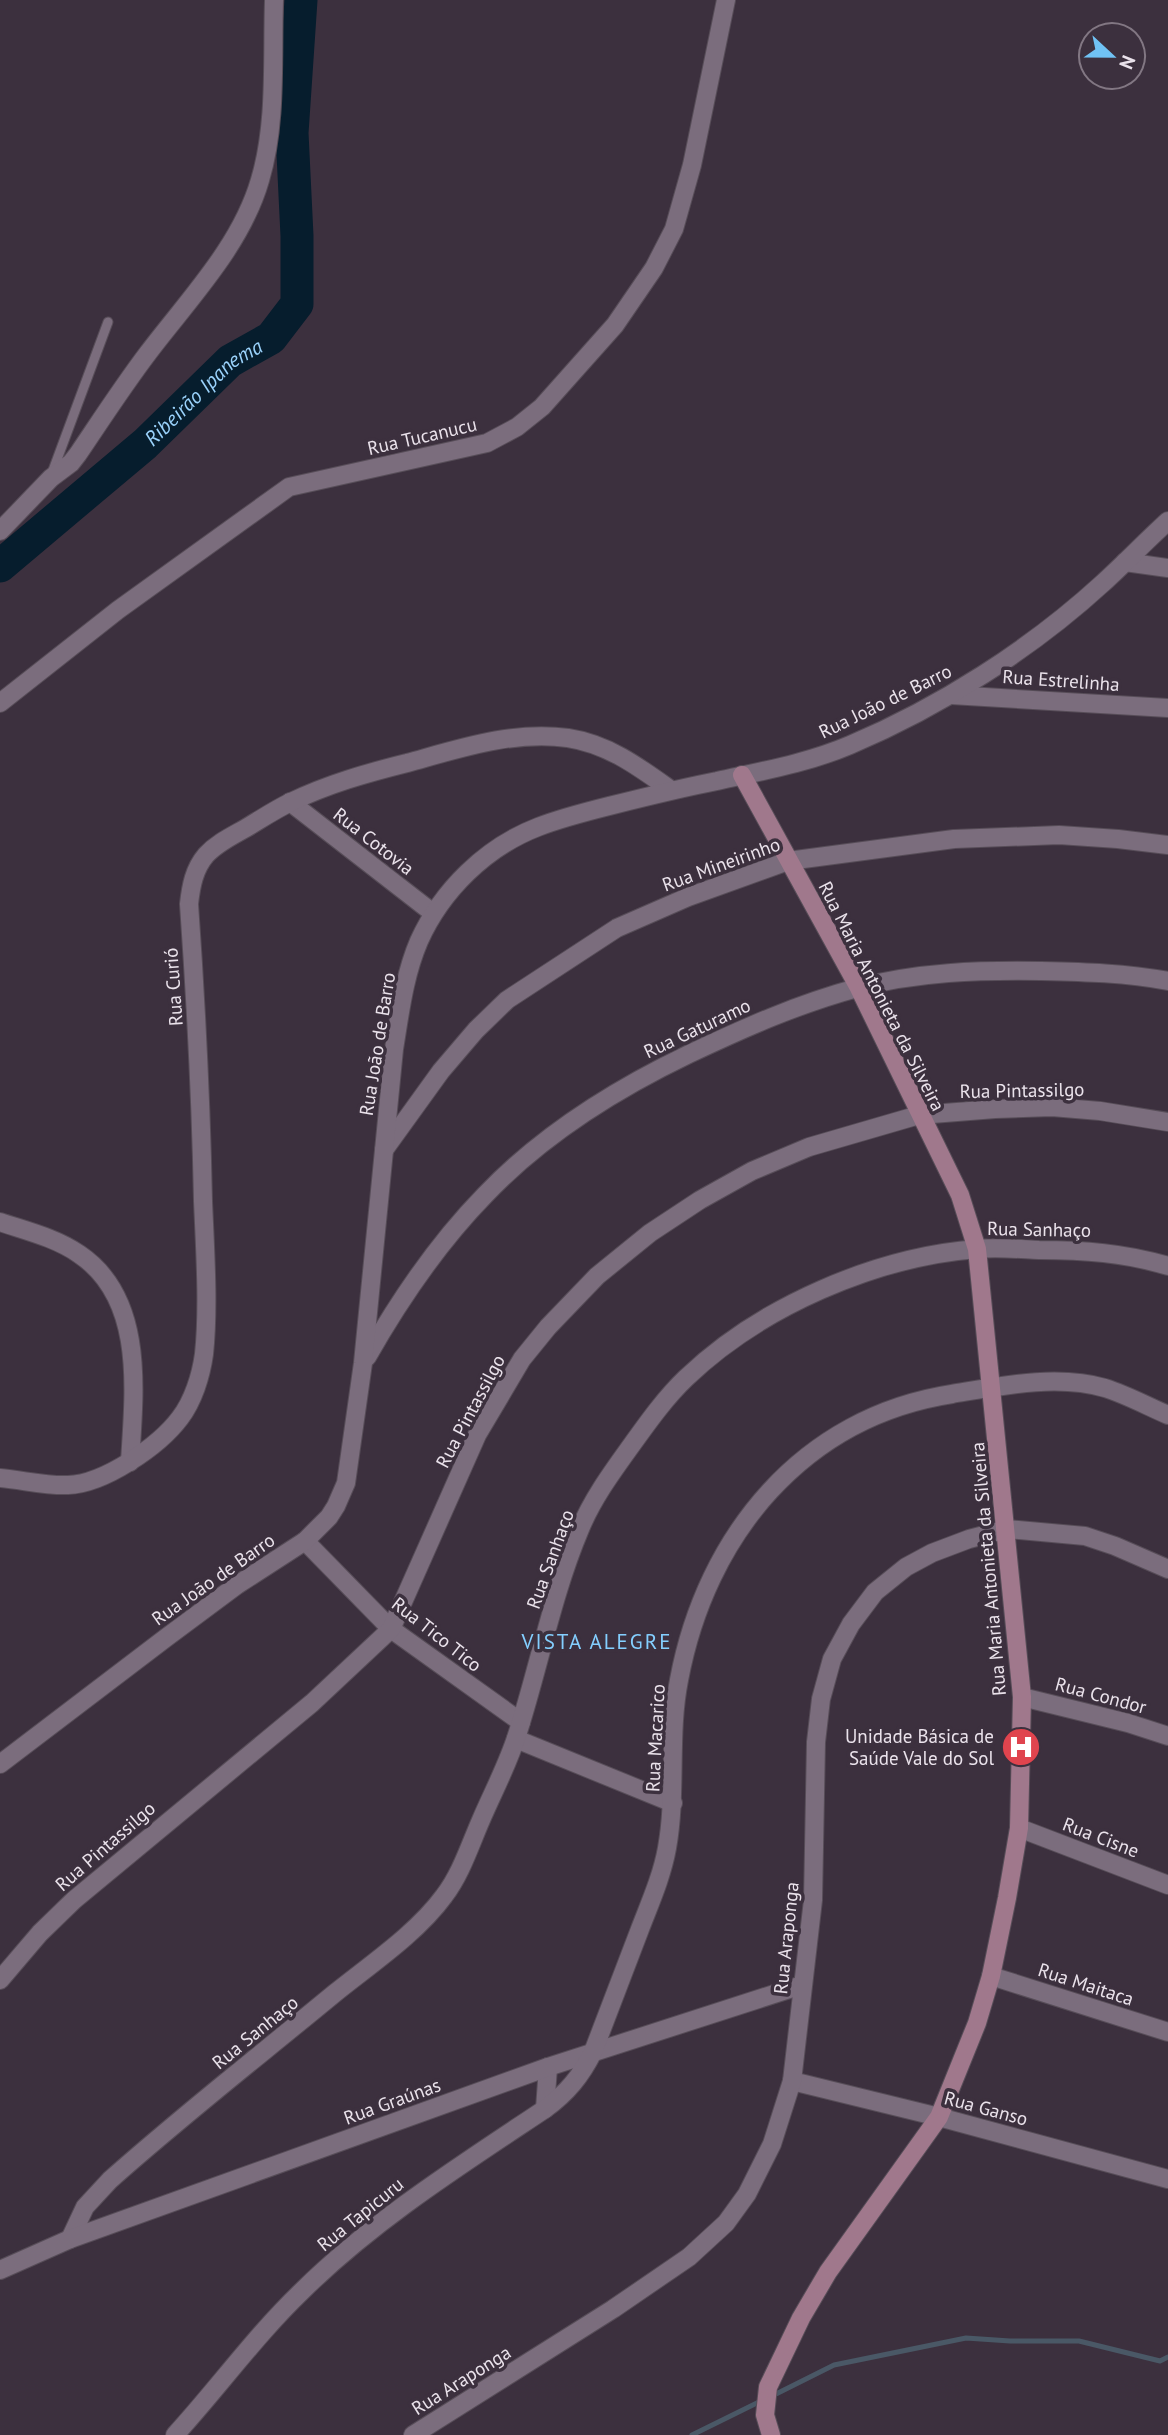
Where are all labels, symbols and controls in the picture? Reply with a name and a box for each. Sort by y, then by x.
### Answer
north arrow [1077,21,1147,91]
text: N [1114,52,1141,73]
water label: Ribeirão Ipanema [138,332,268,451]
street label: Rua Tucanucu [365,412,479,460]
street label: Rua João de Barro [815,658,955,744]
street label: Rua Estrelinha [1002,664,1120,696]
street label: Rua Cotovia [329,802,419,880]
street label: Rua Mineirinho [659,832,783,896]
street label: Rua Maria Antonieta da Silveira [813,877,951,1115]
street label: Rua Curió [158,947,188,1027]
street label: Rua João de Barro [354,971,400,1117]
street label: Rua Gaturamo [640,993,754,1063]
street label: Rua Pintassilgo [959,1077,1085,1103]
street label: Rua Sanhaço [987,1216,1091,1242]
street label: Rua Pintassilgo [430,1350,510,1472]
street label: Rua Maria Antonieta da Silveira [965,1441,1011,1697]
street label: Rua Sanhaço [521,1506,579,1612]
street label: Rua João de Barro [147,1528,279,1630]
street label: Rua Tico Tico [387,1591,487,1677]
district label: VISTA ALEGRE [521,1628,672,1655]
street label: Rua Condor [1053,1671,1150,1719]
street label: Rua Macarico [640,1683,670,1793]
place label: Unidade Básica de Saúde Vale do Sol [845,1724,994,1770]
hospital icon: Unidade Básica de Saúde Vale do Sol [1000,1726,1042,1768]
street label: Rua Pintassilgo [50,1796,160,1896]
street label: Rua Cisne [1059,1811,1143,1863]
street label: Rua Araponga [768,1881,804,1995]
street label: Rua Maitaca [1035,1957,1137,2011]
street label: Rua Sanhaço [207,1990,303,2074]
street label: Rua Graúnas [340,2072,444,2130]
street label: Rua Ganso [942,2085,1030,2131]
street label: Rua Tapicuru [312,2172,408,2256]
street label: Rua Araponga [407,2340,515,2420]

